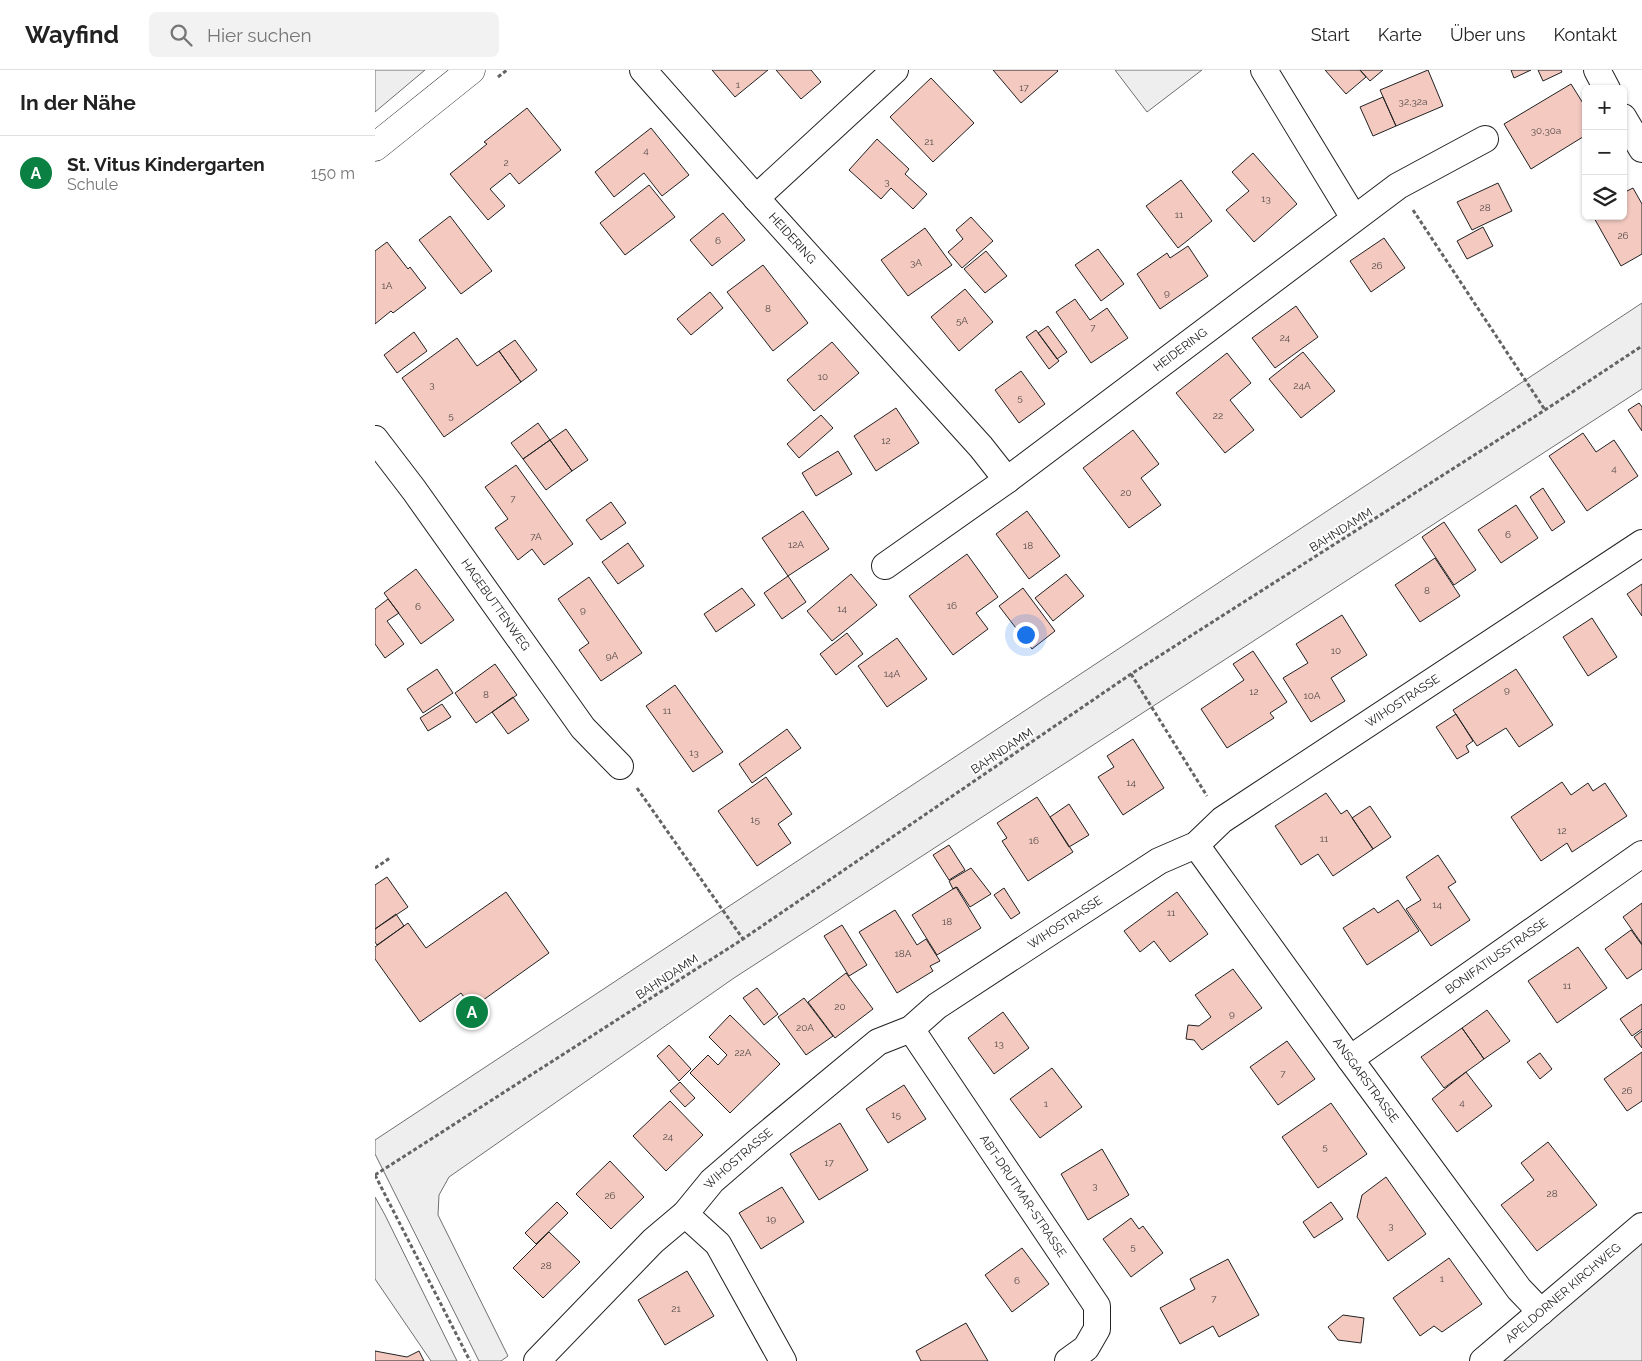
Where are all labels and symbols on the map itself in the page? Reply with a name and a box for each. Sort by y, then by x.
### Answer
house number: 1 [736,79,741,90]
house number: 17 [1019,82,1029,93]
house number: 32,32a [1399,96,1427,107]
house number: 30,30a [1531,125,1561,136]
house number: 21 [924,136,934,147]
house number: 4 [643,145,649,156]
house number: 2 [503,157,509,168]
house number: 3 [884,176,890,187]
house number: 13 [1261,193,1271,204]
house number: 28 [1479,202,1491,213]
house number: 11 [1175,209,1184,220]
street label: HEIDERING [766,210,819,267]
house number: 26 [1617,230,1629,241]
house number: 6 [715,235,721,246]
house number: 3A [910,257,922,268]
house number: 26 [1371,260,1383,271]
house number: 1A [381,280,393,291]
house number: 9 [1164,287,1170,298]
house number: 8 [765,303,771,314]
house number: 5A [956,315,968,326]
house number: 7 [1090,322,1096,333]
street label: HEIDERING [1151,325,1210,374]
house number: 24 [1280,332,1291,343]
house number: 10 [818,371,828,382]
house number: 3 [429,379,435,390]
house number: 24A [1293,380,1311,391]
house number: 5 [1017,392,1023,403]
house number: 5 [448,410,454,421]
house number: 22 [1213,410,1223,421]
house number: 12 [881,435,891,446]
house number: 4 [1611,463,1617,474]
house number: 20 [1120,487,1132,498]
house number: 7 [510,493,516,504]
street label: BAHNDAMM [1307,505,1375,555]
house number: 6 [1505,529,1511,540]
house number: 7A [530,531,542,542]
house number: 12A [788,539,804,550]
house number: 18 [1023,540,1033,551]
street label: HAGEBUTTENWEG [458,556,533,653]
house number: 8 [1424,585,1430,596]
house number: 16 [947,600,957,611]
house number: 6 [415,601,421,612]
house number: 14 [837,603,847,614]
house number: 9 [580,604,586,615]
your location [1013,622,1039,648]
house number: 10 [1331,645,1341,656]
house number: 9A [606,650,619,661]
house number: 14A [884,668,900,679]
street label: WIHOSTRASSE [1363,671,1442,730]
house number: 9 [1504,684,1510,695]
house number: 12 [1249,686,1259,697]
house number: 8 [483,689,489,700]
house number: 10A [1304,690,1321,701]
house number: 11 [663,705,672,716]
street label: BAHNDAMM [968,725,1036,777]
house number: 13 [689,747,699,758]
house number: 14 [1126,777,1136,788]
house number: 15 [750,814,760,825]
house number: 12 [1557,825,1567,836]
house number: 11 [1320,833,1329,844]
house number: 16 [1029,835,1039,846]
street label: WIHOSTRASSE [1025,893,1105,952]
house number: 14 [1432,899,1442,910]
house number: 11 [1167,907,1176,918]
street label: BONIFATIUSSTRASSE [1443,915,1550,997]
house number: 18 [942,916,952,927]
house number: 18A [895,948,912,959]
street label: BAHNDAMM [633,952,701,1002]
house number: 11 [1563,980,1572,991]
pin: A [456,993,488,1031]
house number: 20 [834,1001,846,1012]
house number: 9 [1229,1008,1235,1019]
house number: 20A [796,1022,814,1033]
street label: ANSGARSTRASSE [1330,1035,1401,1125]
house number: 13 [994,1038,1004,1049]
house number: 22A [734,1047,752,1058]
house number: 7 [1280,1068,1286,1079]
house number: 26 [1621,1085,1633,1096]
house number: 4 [1459,1097,1465,1108]
house number: 1 [1044,1098,1049,1109]
house number: 15 [891,1109,901,1120]
street label: WIHOSTRASSE [701,1125,775,1192]
house number: 24 [663,1131,674,1142]
street label: ABT-DRUTMAR-STRASSE [977,1132,1069,1260]
house number: 5 [1322,1141,1328,1152]
house number: 17 [824,1157,834,1168]
house number: 3 [1092,1180,1098,1191]
house number: 28 [1546,1188,1558,1199]
house number: 26 [604,1190,616,1201]
house number: 19 [766,1213,776,1224]
house number: 3 [1388,1220,1394,1231]
street label: APELDORNER KIRCHWEG [1503,1240,1624,1346]
house number: 5 [1130,1241,1136,1252]
house number: 28 [540,1260,552,1271]
house number: 1 [1440,1273,1445,1284]
house number: 6 [1014,1275,1020,1286]
house number: 7 [1211,1293,1217,1304]
house number: 21 [671,1303,681,1314]

